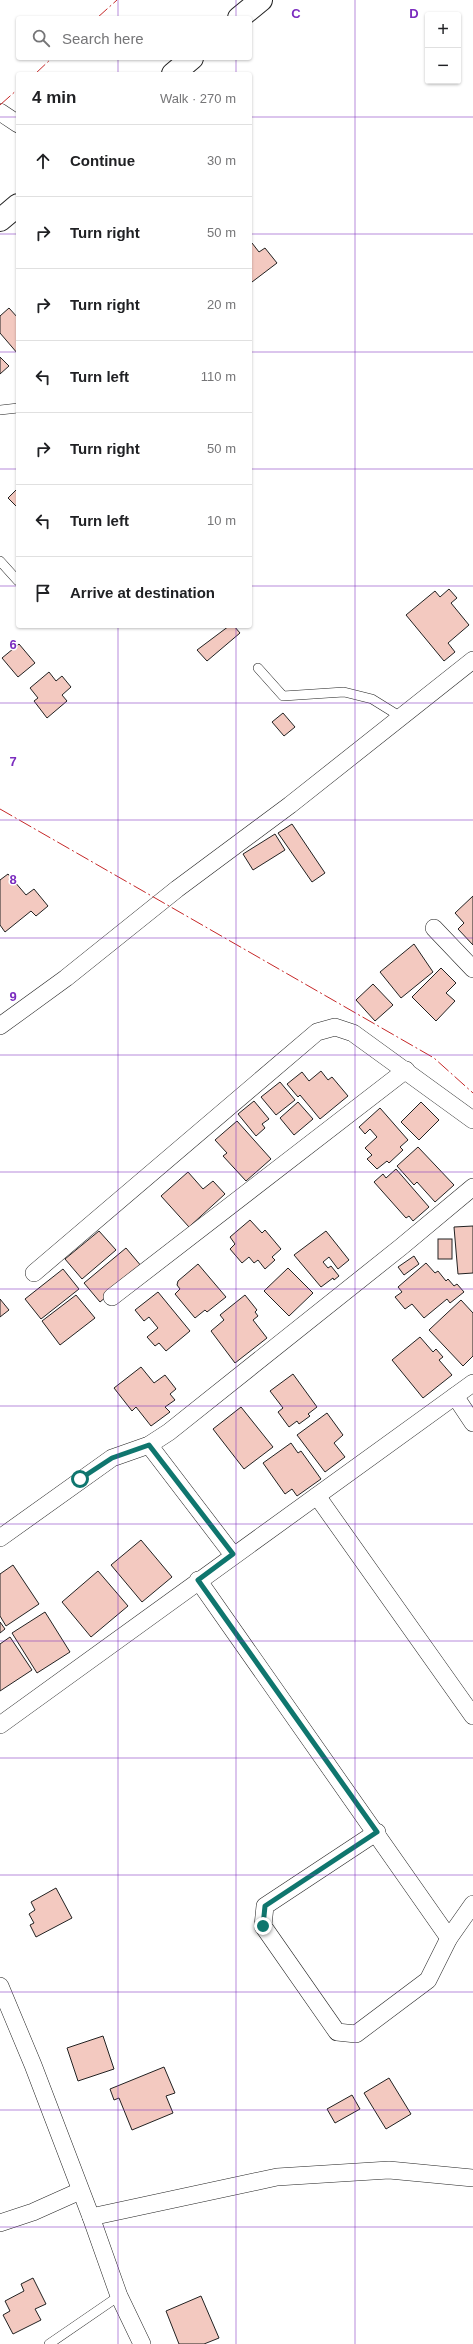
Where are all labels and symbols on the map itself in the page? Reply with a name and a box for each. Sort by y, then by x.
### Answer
text: C [291,6,301,21]
text: D [409,6,419,21]
text: 6 [9,637,17,652]
text: 7 [9,754,17,769]
text: 8 [9,872,17,887]
text: 9 [9,989,17,1004]
route start [71,1470,89,1488]
route end [254,1917,272,1935]

